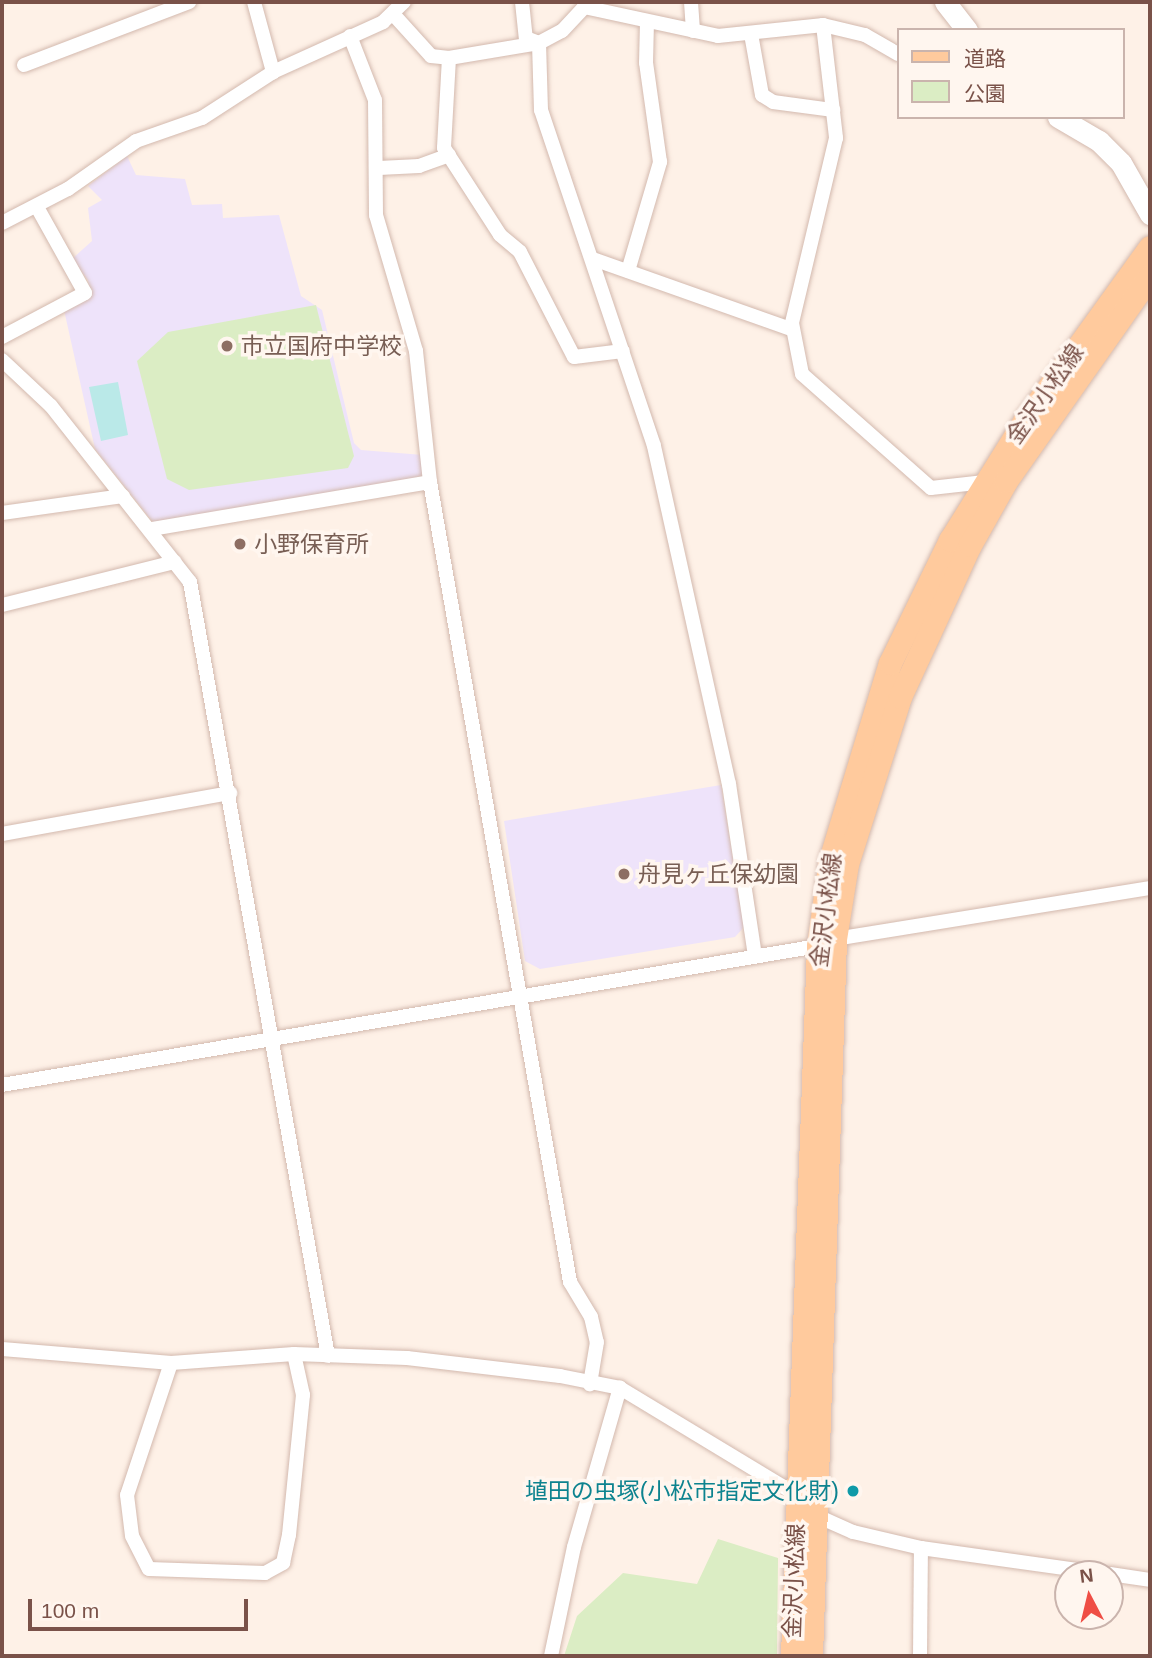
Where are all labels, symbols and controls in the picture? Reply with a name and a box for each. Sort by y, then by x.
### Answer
legend [897,28,1124,119]
text: 道路 [964,47,1006,70]
text: 公園 [964,82,1006,105]
place label: 市立国府中学校 [241,332,402,360]
marker: 市立国府中学校 [219,338,235,354]
street label: 金沢小松線 [1001,339,1089,449]
place label: 小野保育所 [254,530,369,558]
marker: 小野保育所 [232,536,248,552]
street label: 金沢小松線 [805,851,847,969]
place label: 舟見ヶ丘保幼園 [638,860,799,888]
marker: 舟見ヶ丘保幼園 [616,866,632,882]
place label: 埴田の虫塚(小松市指定文化財) [525,1477,839,1505]
marker: 埴田の虫塚(小松市指定文化財) [845,1483,861,1499]
street label: 金沢小松線 [778,1523,810,1639]
north arrow [1054,1560,1124,1630]
text: N [1079,1564,1095,1587]
scale bar [32,1584,252,1628]
text: 100 m [41,1599,99,1622]

